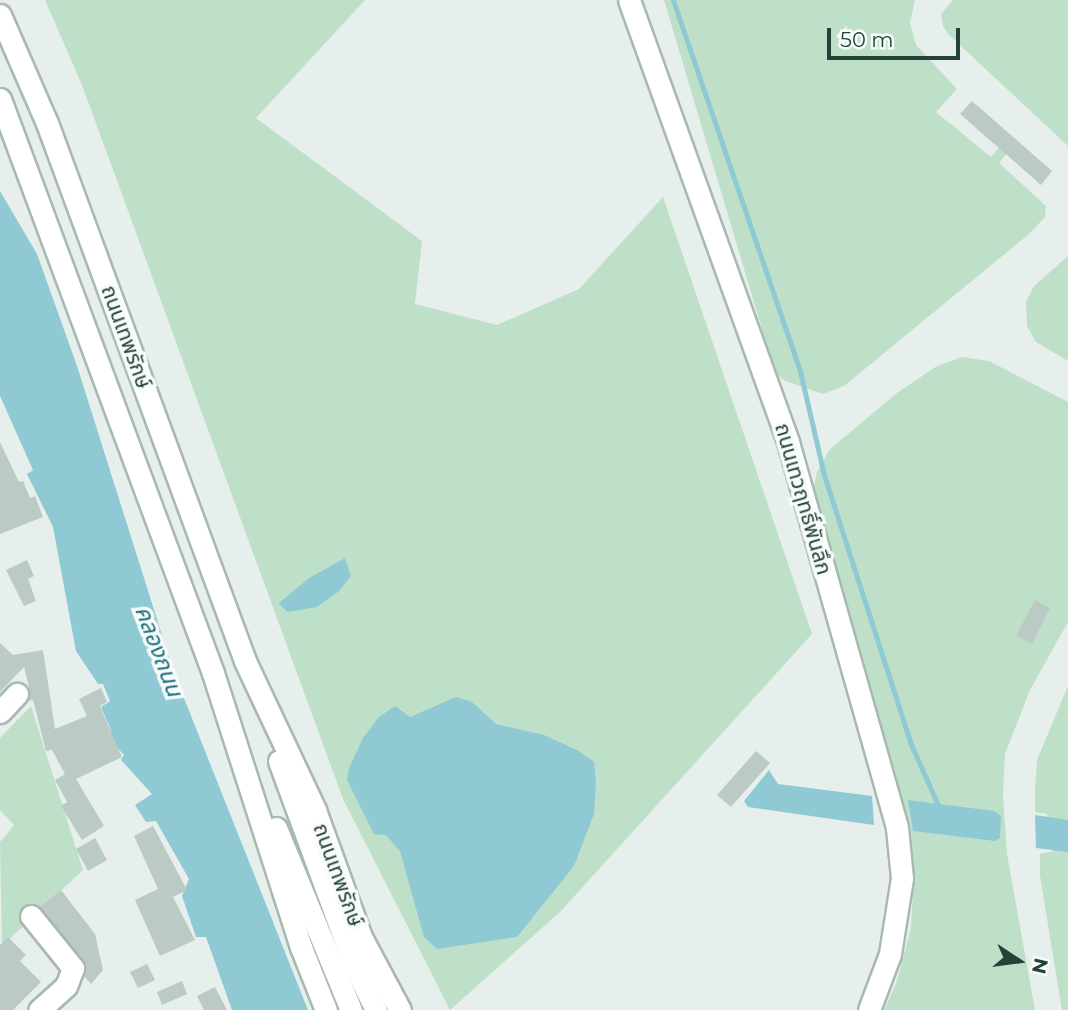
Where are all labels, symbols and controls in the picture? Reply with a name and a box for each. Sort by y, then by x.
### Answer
scale bar [830,14,963,58]
text: 50 m [840,27,894,52]
street label: ถนนเทพรักษ์ [96,282,156,392]
street label: ถนนเทวฤทธิ์พันลึก [769,420,837,578]
water label: คลองถนน [129,602,189,700]
street label: ถนนเทพรักษ์ [308,820,368,930]
north arrow [984,926,1054,996]
text: N [1027,956,1053,976]

